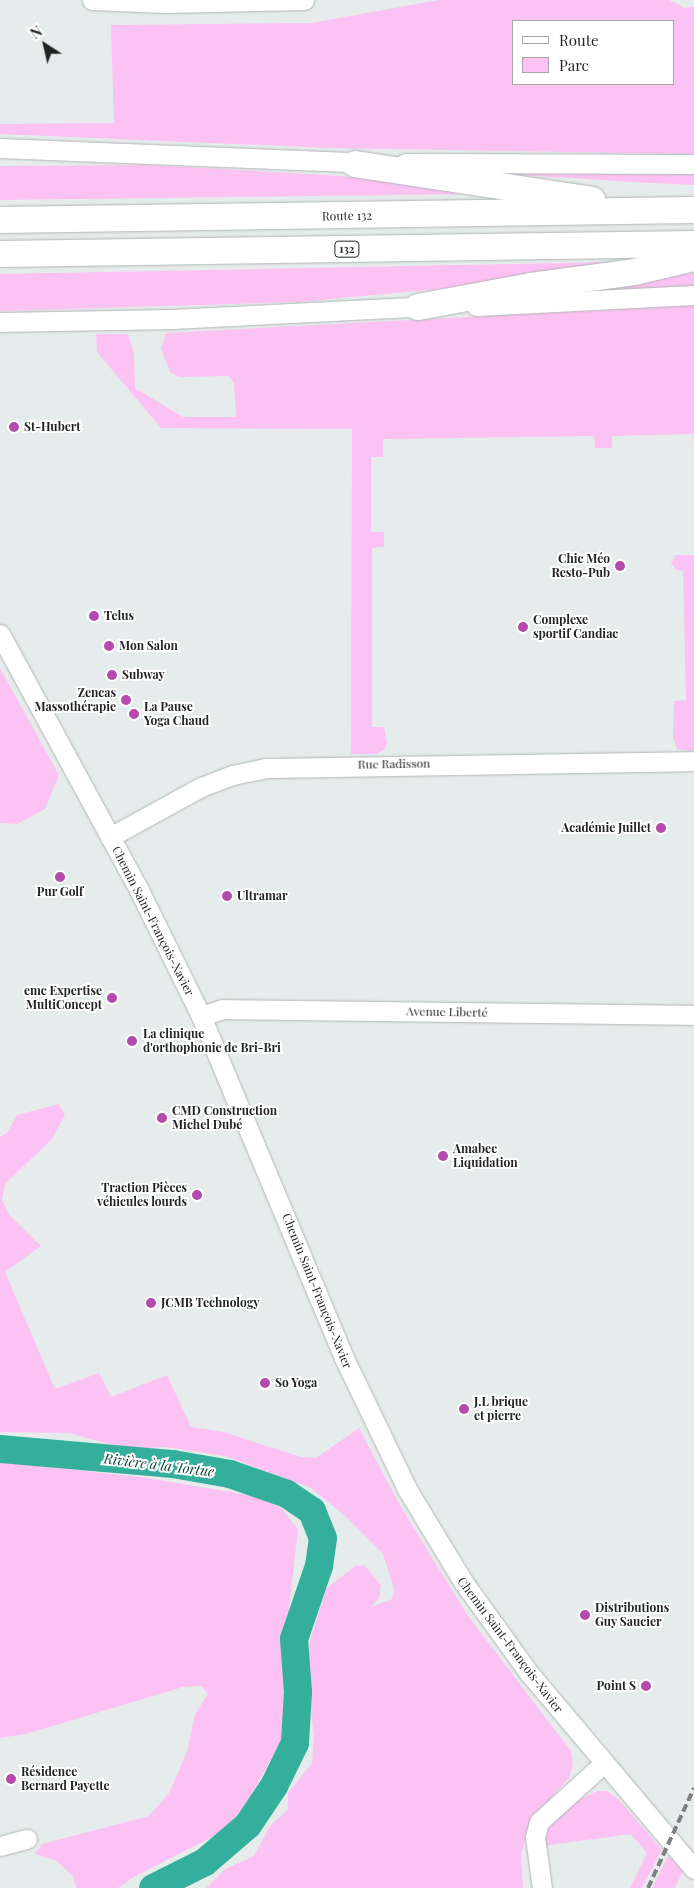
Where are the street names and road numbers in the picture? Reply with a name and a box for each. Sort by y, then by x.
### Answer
street label: Route 132 [322,208,372,224]
road number: 132 [333,240,361,258]
street label: Rue Radisson [358,756,430,772]
street label: Chemin Saint-François-Xavier [109,844,197,998]
street label: Avenue Liberté [406,1004,488,1020]
street label: Chemin Saint-François-Xavier [279,1211,355,1371]
street label: Chemin Saint-François-Xavier [454,1574,566,1716]

